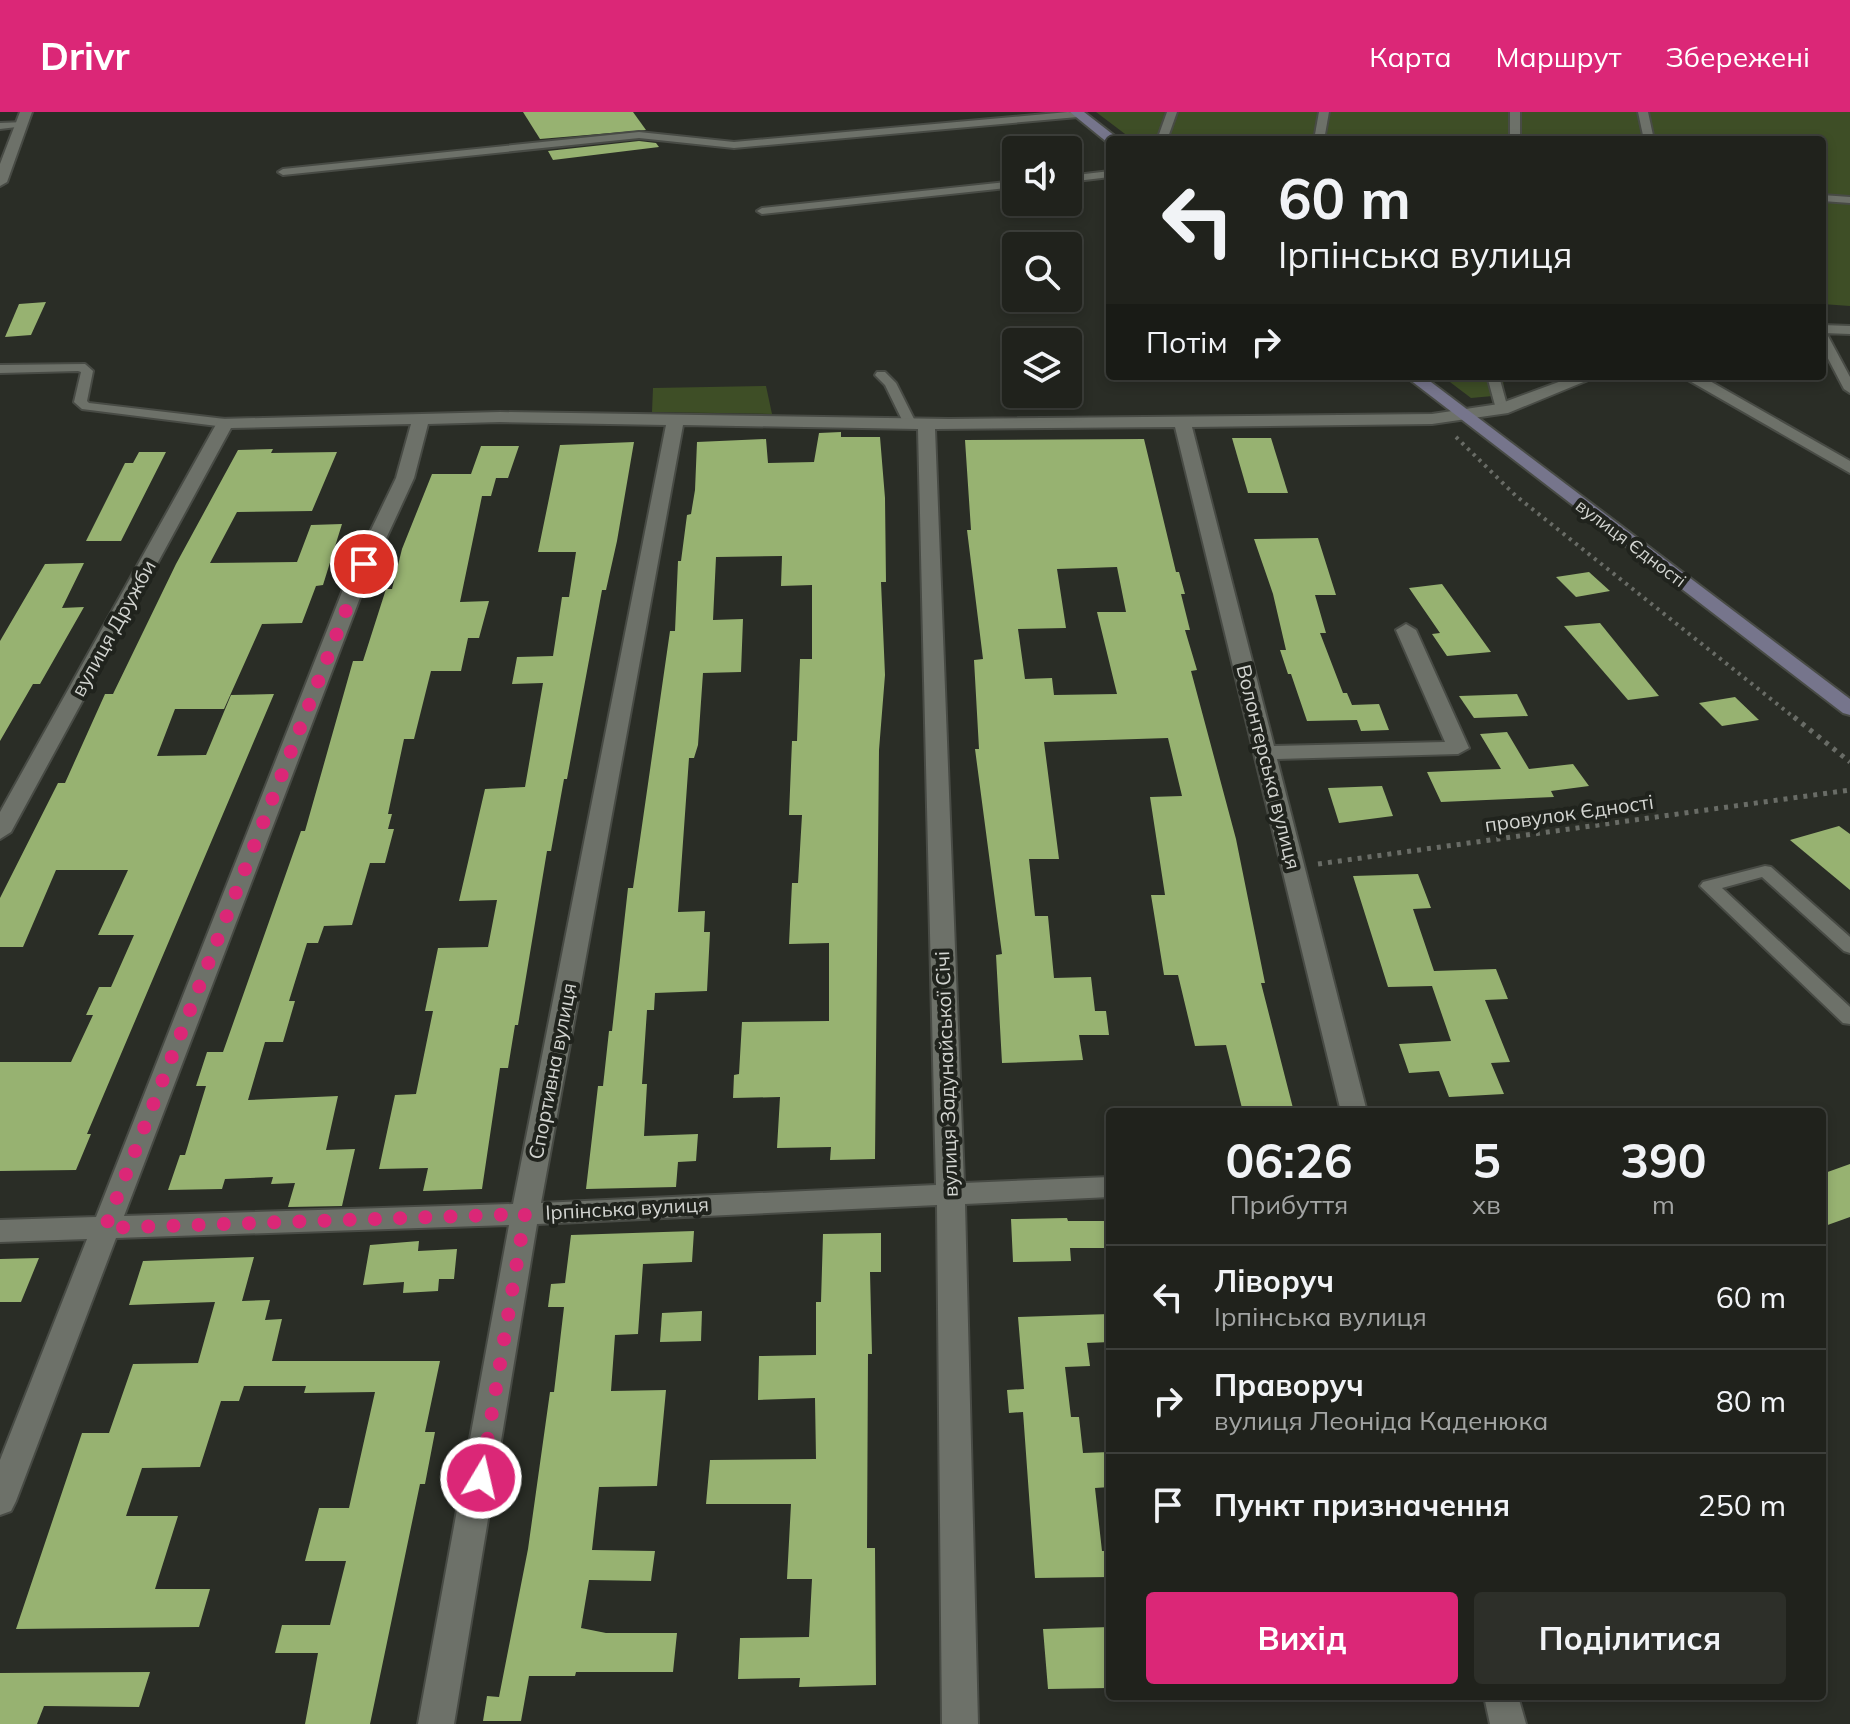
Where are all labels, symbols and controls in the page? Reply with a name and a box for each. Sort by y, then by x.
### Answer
text: Drivr [40,32,129,80]
text: Карта [1369,39,1452,74]
text: Маршрут [1496,39,1621,74]
text: Збережені [1665,39,1810,74]
map controls [1002,136,1082,408]
button: sound [1002,136,1082,216]
text: 60 m [1278,163,1411,233]
icon: left [1146,168,1250,272]
button: search [1002,232,1082,312]
text: Ірпінська вулиця [1278,232,1573,277]
icon: right [1244,320,1288,364]
text: Потім [1146,323,1228,361]
button: layers [1002,328,1082,408]
street label: вулиця Єдності [1571,494,1691,592]
pin [330,530,398,598]
icon: arrive [342,542,386,586]
street label: вулиця Дружби [65,555,161,701]
street label: Волонтерська вулиця [1231,662,1307,872]
street label: провулок Єдності [1483,789,1655,837]
street label: вулиця Задунайської Січі [929,951,963,1197]
street label: Спортивна вулиця [523,981,581,1161]
text: 06:26 [1225,1130,1353,1190]
text: 5 [1472,1130,1501,1190]
text: 390 [1620,1130,1707,1190]
text: Прибуття [1230,1188,1348,1221]
text: хв [1472,1188,1501,1221]
text: m [1652,1188,1675,1221]
street label: Ірпінська вулиця [545,1191,709,1225]
text: Ліворуч [1214,1262,1334,1300]
icon: left [1146,1275,1190,1319]
text: 60 m [1716,1278,1786,1316]
text: Ірпінська вулиця [1214,1300,1427,1333]
text: Праворуч [1214,1366,1364,1404]
icon: right [1146,1379,1190,1423]
text: 80 m [1716,1382,1786,1420]
text: вулиця Леоніда Каденюка [1214,1404,1548,1437]
position arrow [439,1436,523,1520]
icon: arrive [1146,1483,1190,1527]
text: Пункт призначення [1214,1486,1510,1524]
text: 250 m [1698,1486,1786,1524]
button: Вихід [1146,1592,1458,1684]
button: Поділитися [1474,1592,1786,1684]

